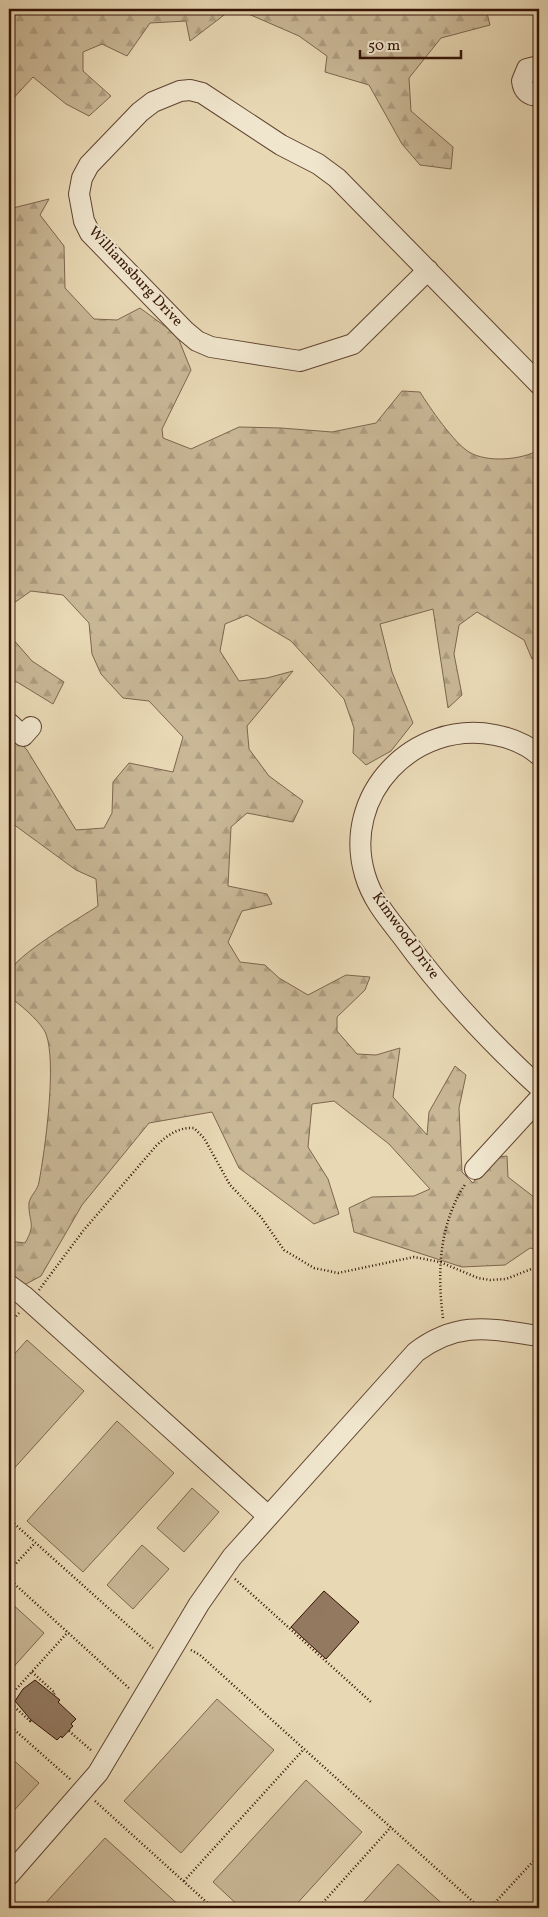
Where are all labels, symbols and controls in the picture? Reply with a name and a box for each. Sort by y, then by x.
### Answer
scale bar [360,28,462,60]
text: 50 m [368,36,400,57]
street label: Williamsburg Drive [83,222,187,332]
street label: Kimwood Drive [366,888,444,984]

